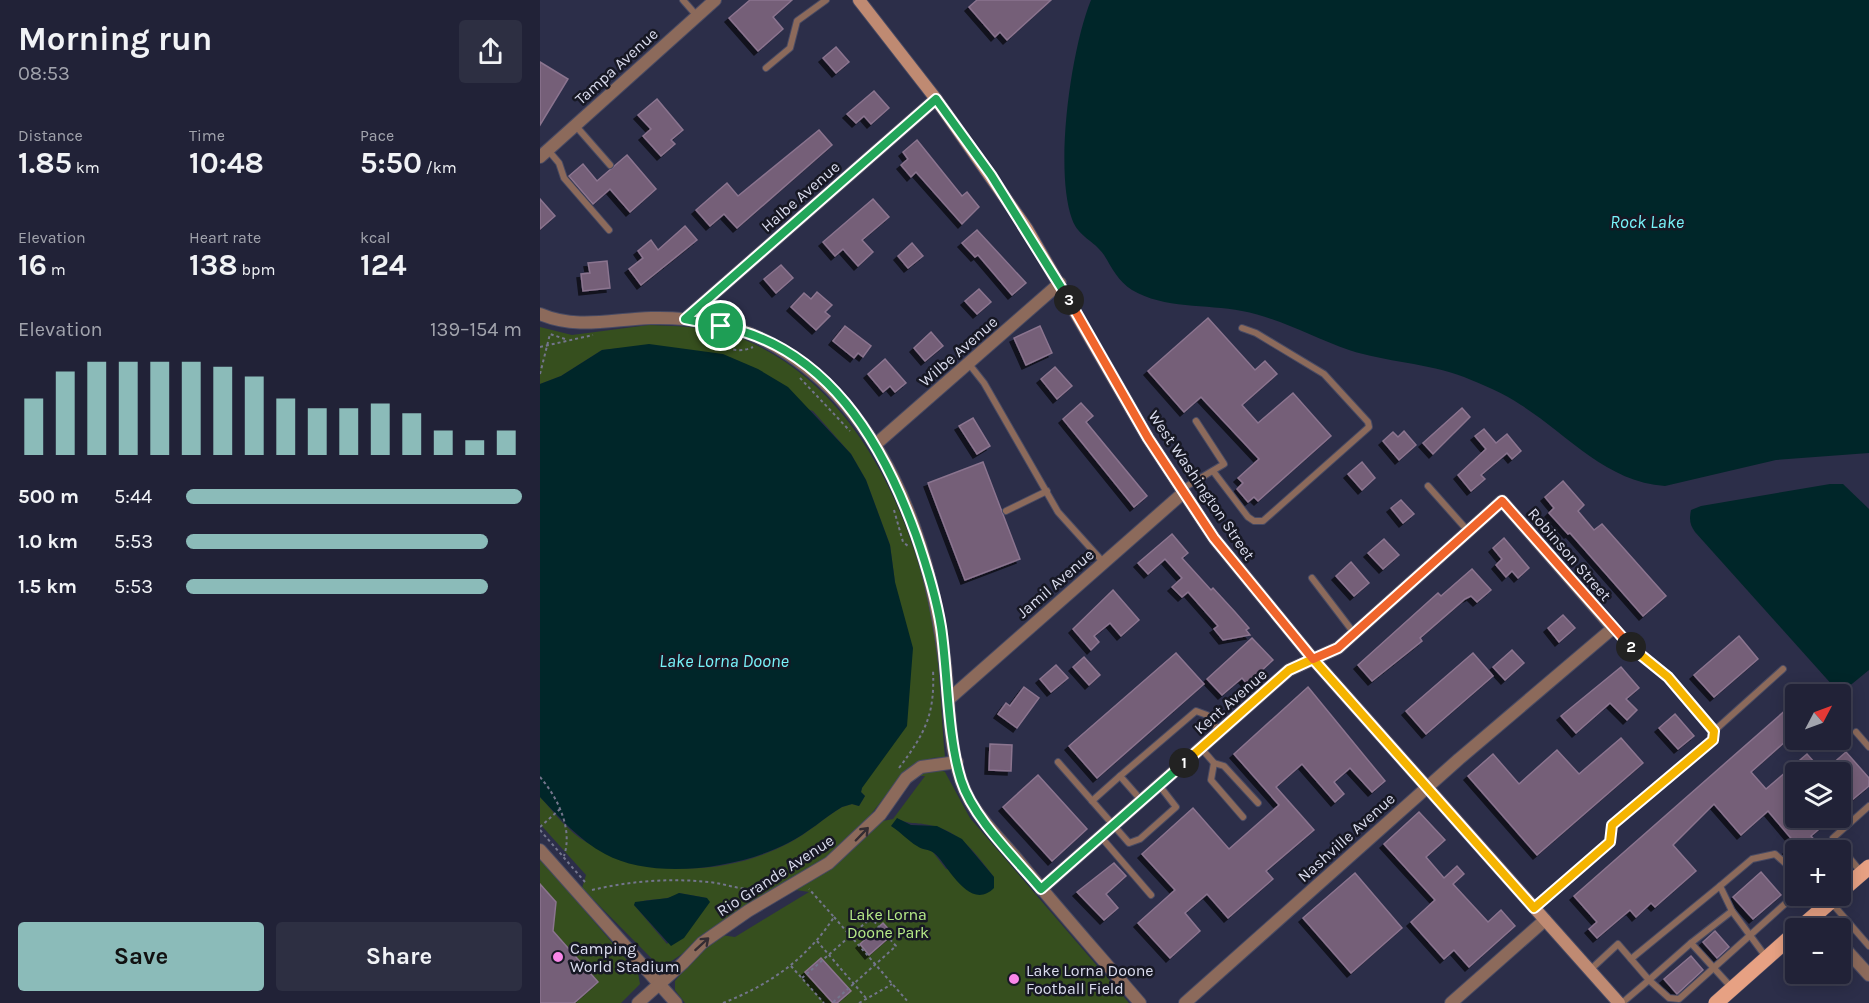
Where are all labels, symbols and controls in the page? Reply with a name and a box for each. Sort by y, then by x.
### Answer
text: Morning run [18,20,212,58]
button: share [459,20,522,83]
street label: Tampa Avenue [571,24,662,109]
text: 08:53 [18,62,70,85]
text: Distance [18,126,83,145]
text: Time [189,126,225,145]
text: Pace [360,126,394,145]
text: 1.85 [18,145,72,181]
text: 10:48 [189,145,264,181]
text: 5:50 [360,145,422,181]
street label: Halbe Avenue [757,157,844,236]
text: km [72,158,100,177]
text: /km [422,158,457,177]
water label: Rock Lake [1610,211,1684,233]
text: Elevation [18,228,86,247]
text: Heart rate [189,228,261,247]
text: kcal [360,228,391,247]
text: 16 [18,247,47,283]
text: 138 [189,247,238,283]
text: 124 [360,247,407,283]
text: m [47,260,66,279]
text: bpm [238,260,275,279]
pin: 3 [1054,285,1084,315]
text: 3 [1064,290,1074,309]
pin [695,300,746,351]
icon: arrive [704,309,737,342]
street label: Wilbe Avenue [915,312,1001,391]
text: Elevation [18,318,103,341]
text: 139–154 m [430,318,522,341]
street label: West Washington Street [1144,407,1259,564]
text: 500 m [18,485,79,508]
text: 5:44 [114,485,152,508]
street label: Robinson Street [1524,504,1615,605]
text: 1.0 km [18,530,78,553]
text: 5:53 [114,530,153,553]
street label: Jamil Avenue [1013,545,1098,622]
text: 1.5 km [18,575,77,598]
text: 5:53 [114,575,153,598]
pin: 2 [1616,632,1646,662]
text: 2 [1626,637,1636,656]
water label: Lake Lorna Doone [659,650,789,672]
street label: Kent Avenue [1190,665,1271,738]
north arrow [1785,684,1851,750]
map controls [1785,684,1851,984]
pin: 1 [1169,748,1199,778]
text: 1 [1181,753,1187,772]
button: layers [1785,762,1851,828]
street label: Nashville Avenue [1294,789,1399,886]
one-way arrow [855,826,869,841]
street label: Rio Grande Avenue [713,830,837,920]
button: + [1785,840,1851,906]
park label: Lake Lorna Doone Park [847,905,929,942]
button: − [1785,918,1851,984]
button: Save [18,922,264,991]
button: Share [276,922,522,991]
one-way arrow [695,937,710,951]
place label: Camping World Stadium [570,939,679,976]
marker: Camping World Stadium [551,950,565,964]
place label: Lake Lorna Doone Football Field [1026,961,1154,998]
marker: Lake Lorna Doone Football Field [1007,972,1021,986]

